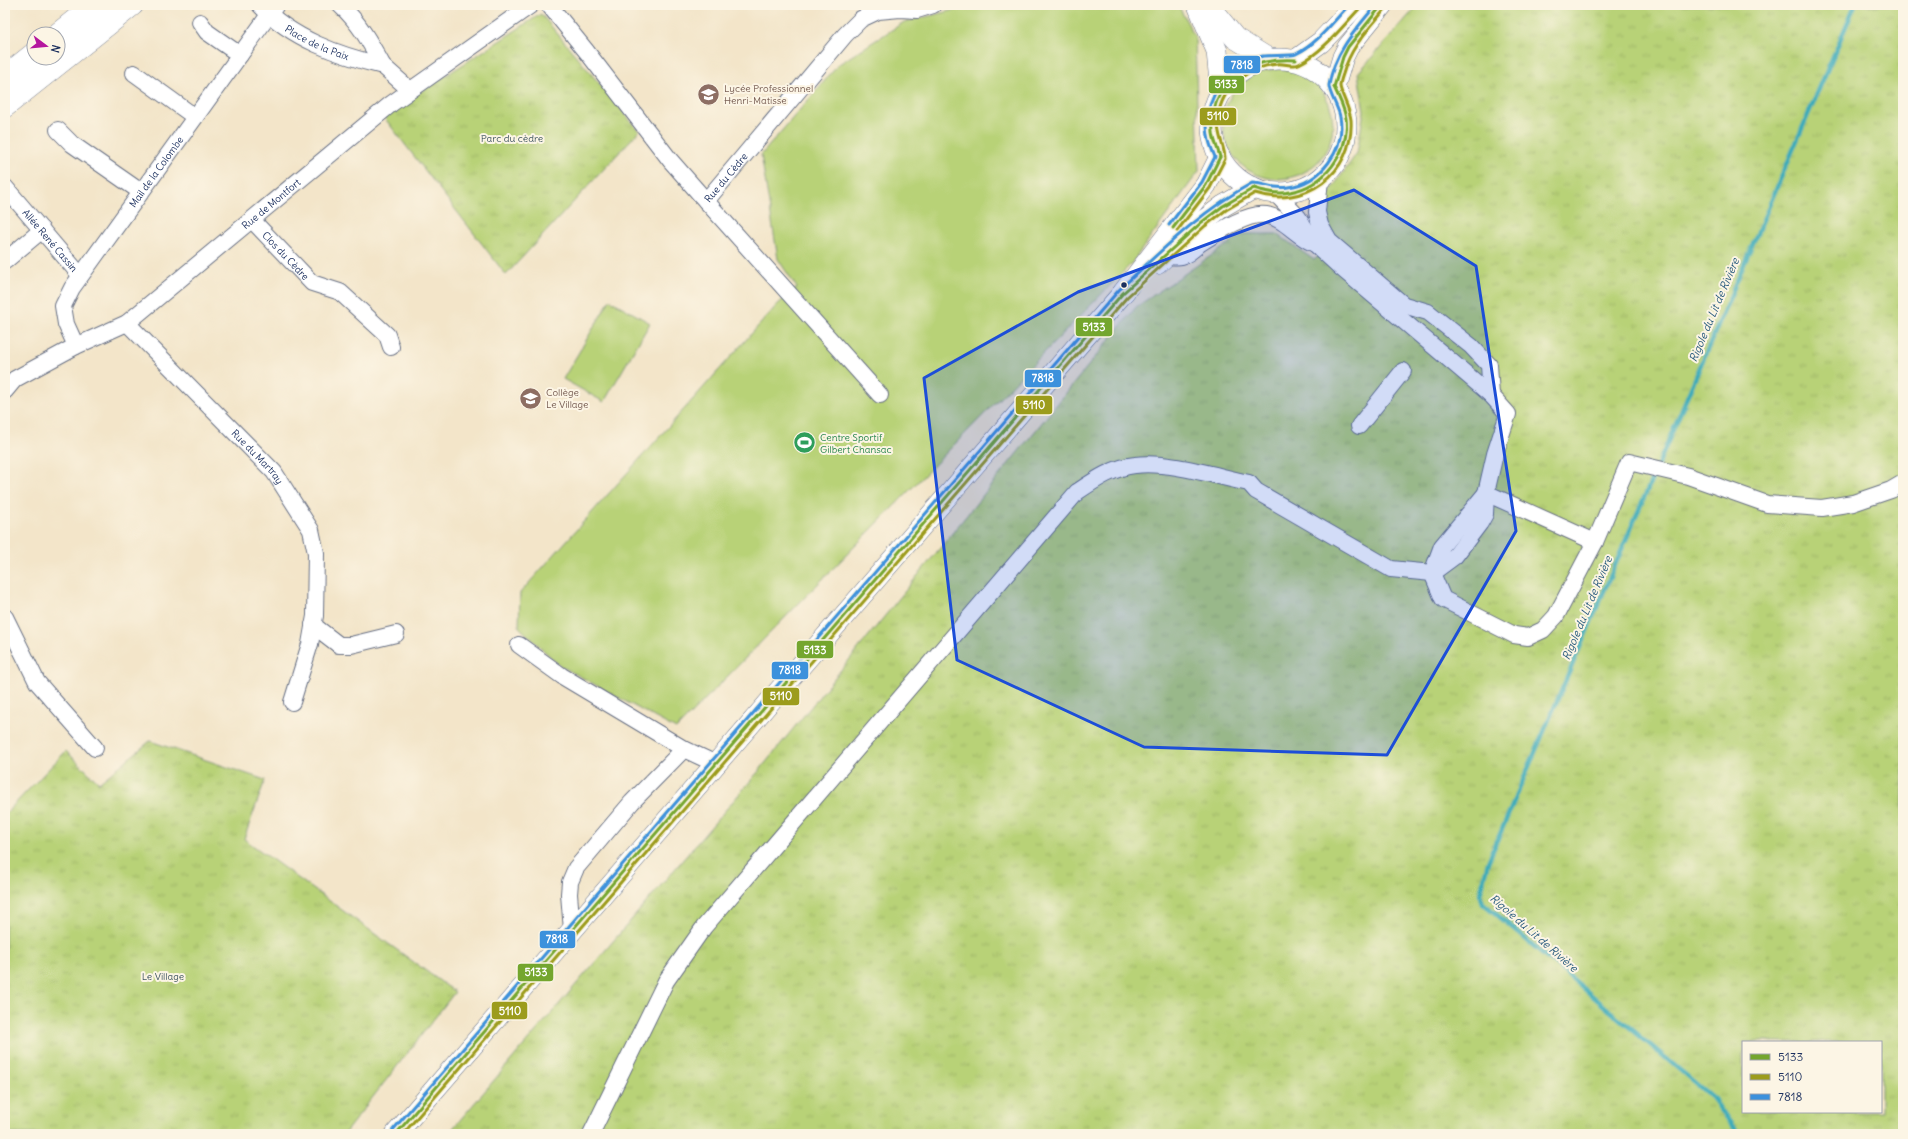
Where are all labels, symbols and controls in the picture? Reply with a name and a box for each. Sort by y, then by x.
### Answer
street label: Place de la Paix [283,22,351,63]
north arrow [26,26,66,66]
text: N [48,43,63,54]
line badge: 7818 [1223,55,1261,74]
text: 7818 [1231,58,1253,72]
line badge: 5133 [1208,75,1245,94]
text: 5133 [1214,77,1238,91]
school or university icon: Lycée Professionnel Henri-Matisse [695,81,721,107]
place label: Lycée Professionnel Henri-Matisse [724,82,813,107]
line badge: 5110 [1199,107,1237,126]
text: 5110 [1207,109,1229,123]
park label: Parc du cèdre [481,132,543,145]
street label: Mail de la Colombe [126,134,186,210]
street label: Rue du Cèdre [701,150,750,205]
street label: Rue de Montfort [239,175,304,232]
street label: Allée René Cassin [20,206,81,275]
street label: Clos du Cèdre [260,228,312,283]
water label: Rigole du Lit de Rivière [1686,255,1743,364]
unlabelled marker [1119,280,1129,290]
line badge: 5133 [1075,317,1113,337]
text: 5133 [1082,320,1106,334]
line badge: 7818 [1024,369,1062,388]
text: 7818 [1032,371,1054,385]
school or university icon: Collège Le Village [518,385,544,411]
place label: Collège Le Village [546,386,589,411]
line badge: 5110 [1015,395,1053,415]
text: 5110 [1023,398,1045,412]
street label: Rue du Martray [229,426,286,486]
sports icon: Centre Sportif Gilbert Chansac [792,430,818,456]
place label: Centre Sportif Gilbert Chansac [820,431,892,456]
water label: Rigole du Lit de Rivière [1559,553,1616,662]
line badge: 5133 [796,640,834,659]
text: 5133 [803,643,827,657]
line badge: 7818 [771,661,809,680]
text: 7818 [779,663,801,677]
line badge: 5110 [762,687,800,706]
text: 5110 [770,689,792,703]
water label: Rigole du Lit de Rivière [1487,891,1581,975]
line badge: 7818 [539,930,576,949]
text: 7818 [546,932,568,946]
line badge: 5133 [517,963,554,982]
text: 5133 [524,965,548,979]
park label: Le Village [142,970,184,983]
line badge: 5110 [491,1001,528,1020]
text: 5110 [499,1004,521,1018]
legend [1742,1041,1882,1113]
text: 5133 [1778,1049,1803,1064]
text: 5110 [1778,1069,1802,1084]
text: 7818 [1778,1089,1803,1104]

